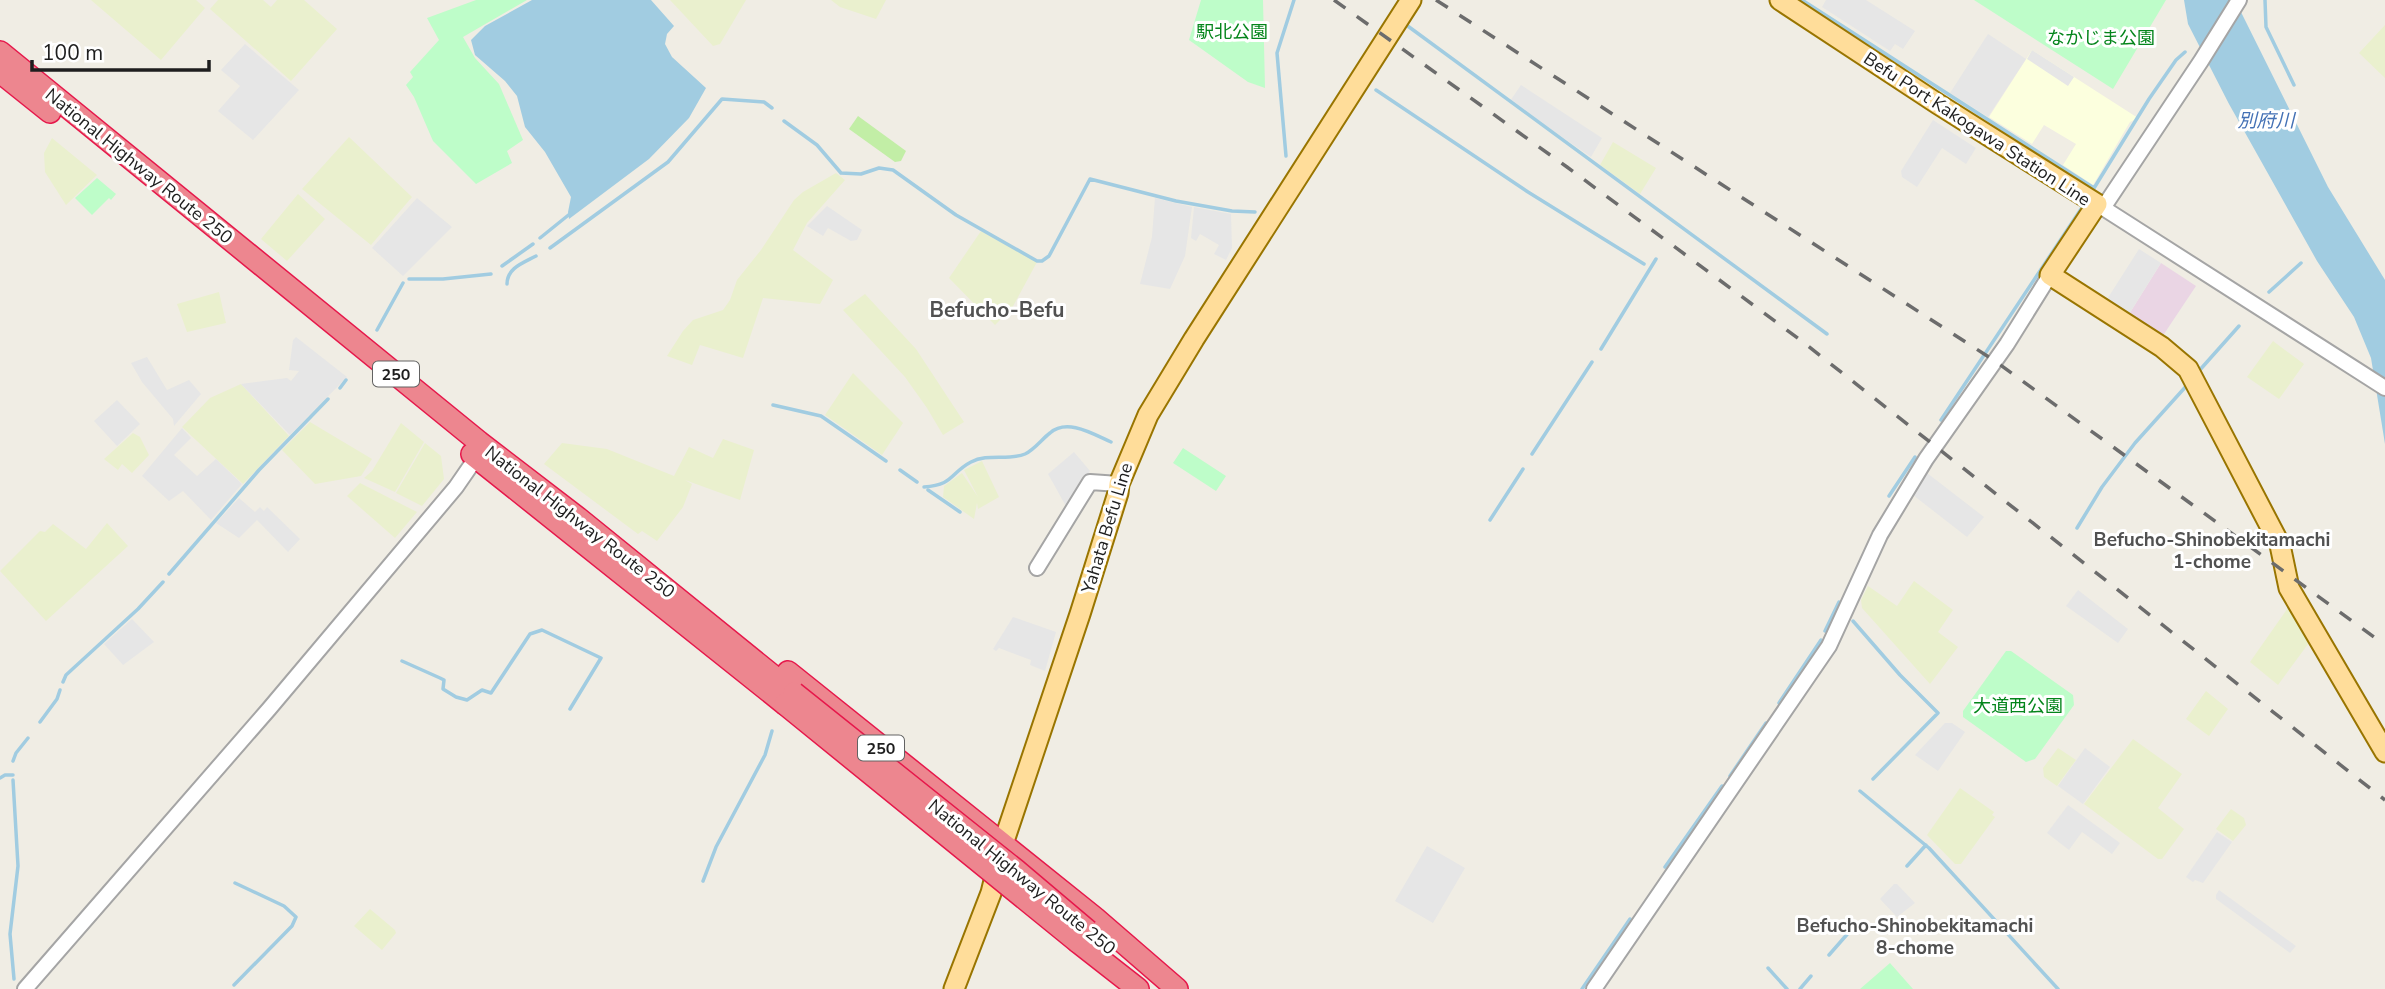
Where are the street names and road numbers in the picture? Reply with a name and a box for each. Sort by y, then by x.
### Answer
street label: Befu Port Kakogawa Station Line [1859,47,2095,211]
street label: National Highway Route 250 [40,83,238,249]
road number: 250 [373,362,419,386]
street label: National Highway Route 250 [480,440,680,604]
street label: Yahata Befu Line [1075,460,1138,597]
road number: 250 [858,736,904,761]
street label: National Highway Route 250 [923,794,1121,960]

